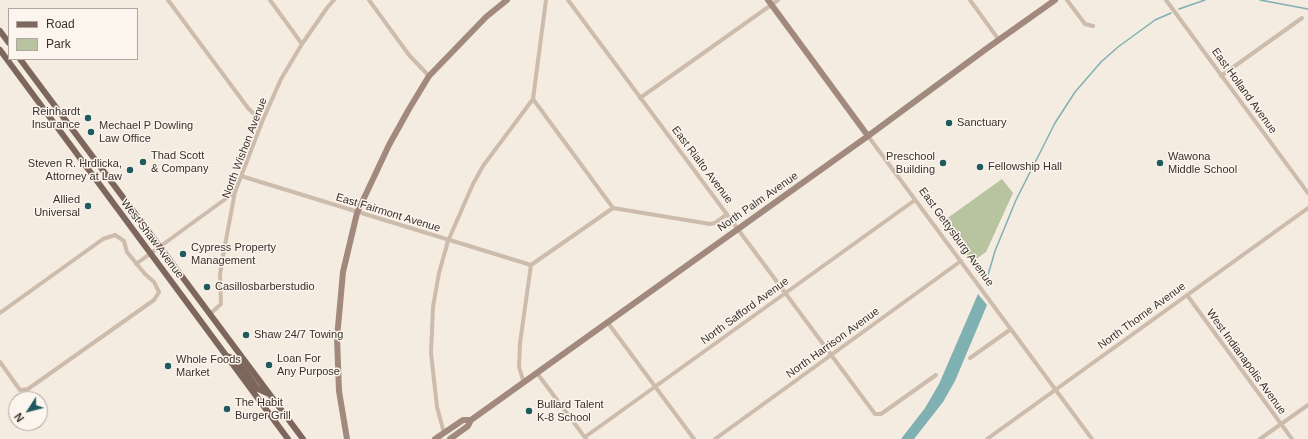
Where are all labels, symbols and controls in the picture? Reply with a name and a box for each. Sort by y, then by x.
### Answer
legend [8,8,138,60]
text: Road [46,17,75,31]
text: Park [46,37,71,51]
street label: East Holland Avenue [1209,46,1279,136]
street label: North Wishon Avenue [220,96,270,200]
place label: Reinhardt Insurance [32,105,80,131]
marker: Reinhardt Insurance [83,113,93,123]
place label: Sanctuary [957,116,1007,130]
marker: Sanctuary [944,118,954,128]
place label: Mechael P Dowling Law Office [99,119,193,145]
street label: East Rialto Avenue [669,124,735,206]
marker: Mechael P Dowling Law Office [86,127,96,137]
place label: Thad Scott & Company [151,149,208,175]
place label: Preschool Building [886,150,935,176]
place label: Wawona Middle School [1168,150,1237,176]
place label: Steven R. Hrdlicka, Attorney at Law [28,157,122,183]
marker: Thad Scott & Company [138,157,148,167]
marker: Preschool Building [938,158,948,168]
marker: Wawona Middle School [1155,158,1165,168]
place label: Fellowship Hall [988,160,1062,174]
marker: Fellowship Hall [975,162,985,172]
marker: Steven R. Hrdlicka, Attorney at Law [125,165,135,175]
street label: North Palm Avenue [715,169,801,235]
street label: East Gettysburg Avenue [916,185,996,289]
street label: East Fairmont Avenue [334,191,442,235]
place label: Allied Universal [34,193,80,219]
street label: West Shaw Avenue [118,197,186,281]
marker: Allied Universal [83,201,93,211]
place label: Cypress Property Management [191,241,276,267]
marker: Cypress Property Management [178,249,188,259]
street label: North Safford Avenue [698,275,792,347]
place label: Casillosbarberstudio [215,280,315,294]
street label: North Thorne Avenue [1096,280,1188,352]
marker: Casillosbarberstudio [202,282,212,292]
street label: North Harrison Avenue [784,305,882,381]
street label: West Indianapolis Avenue [1203,307,1289,417]
place label: Shaw 24/7 Towing [254,328,343,342]
marker: Shaw 24/7 Towing [241,330,251,340]
place label: Loan For Any Purpose [277,352,340,378]
place label: Whole Foods Market [176,353,241,379]
marker: Loan For Any Purpose [264,360,274,370]
marker: Whole Foods Market [163,361,173,371]
north arrow [8,391,48,431]
place label: The Habit Burger Grill [235,396,291,422]
place label: Bullard Talent K-8 School [537,398,604,424]
marker: The Habit Burger Grill [222,404,232,414]
marker: Bullard Talent K-8 School [524,406,534,416]
text: N [12,411,26,424]

